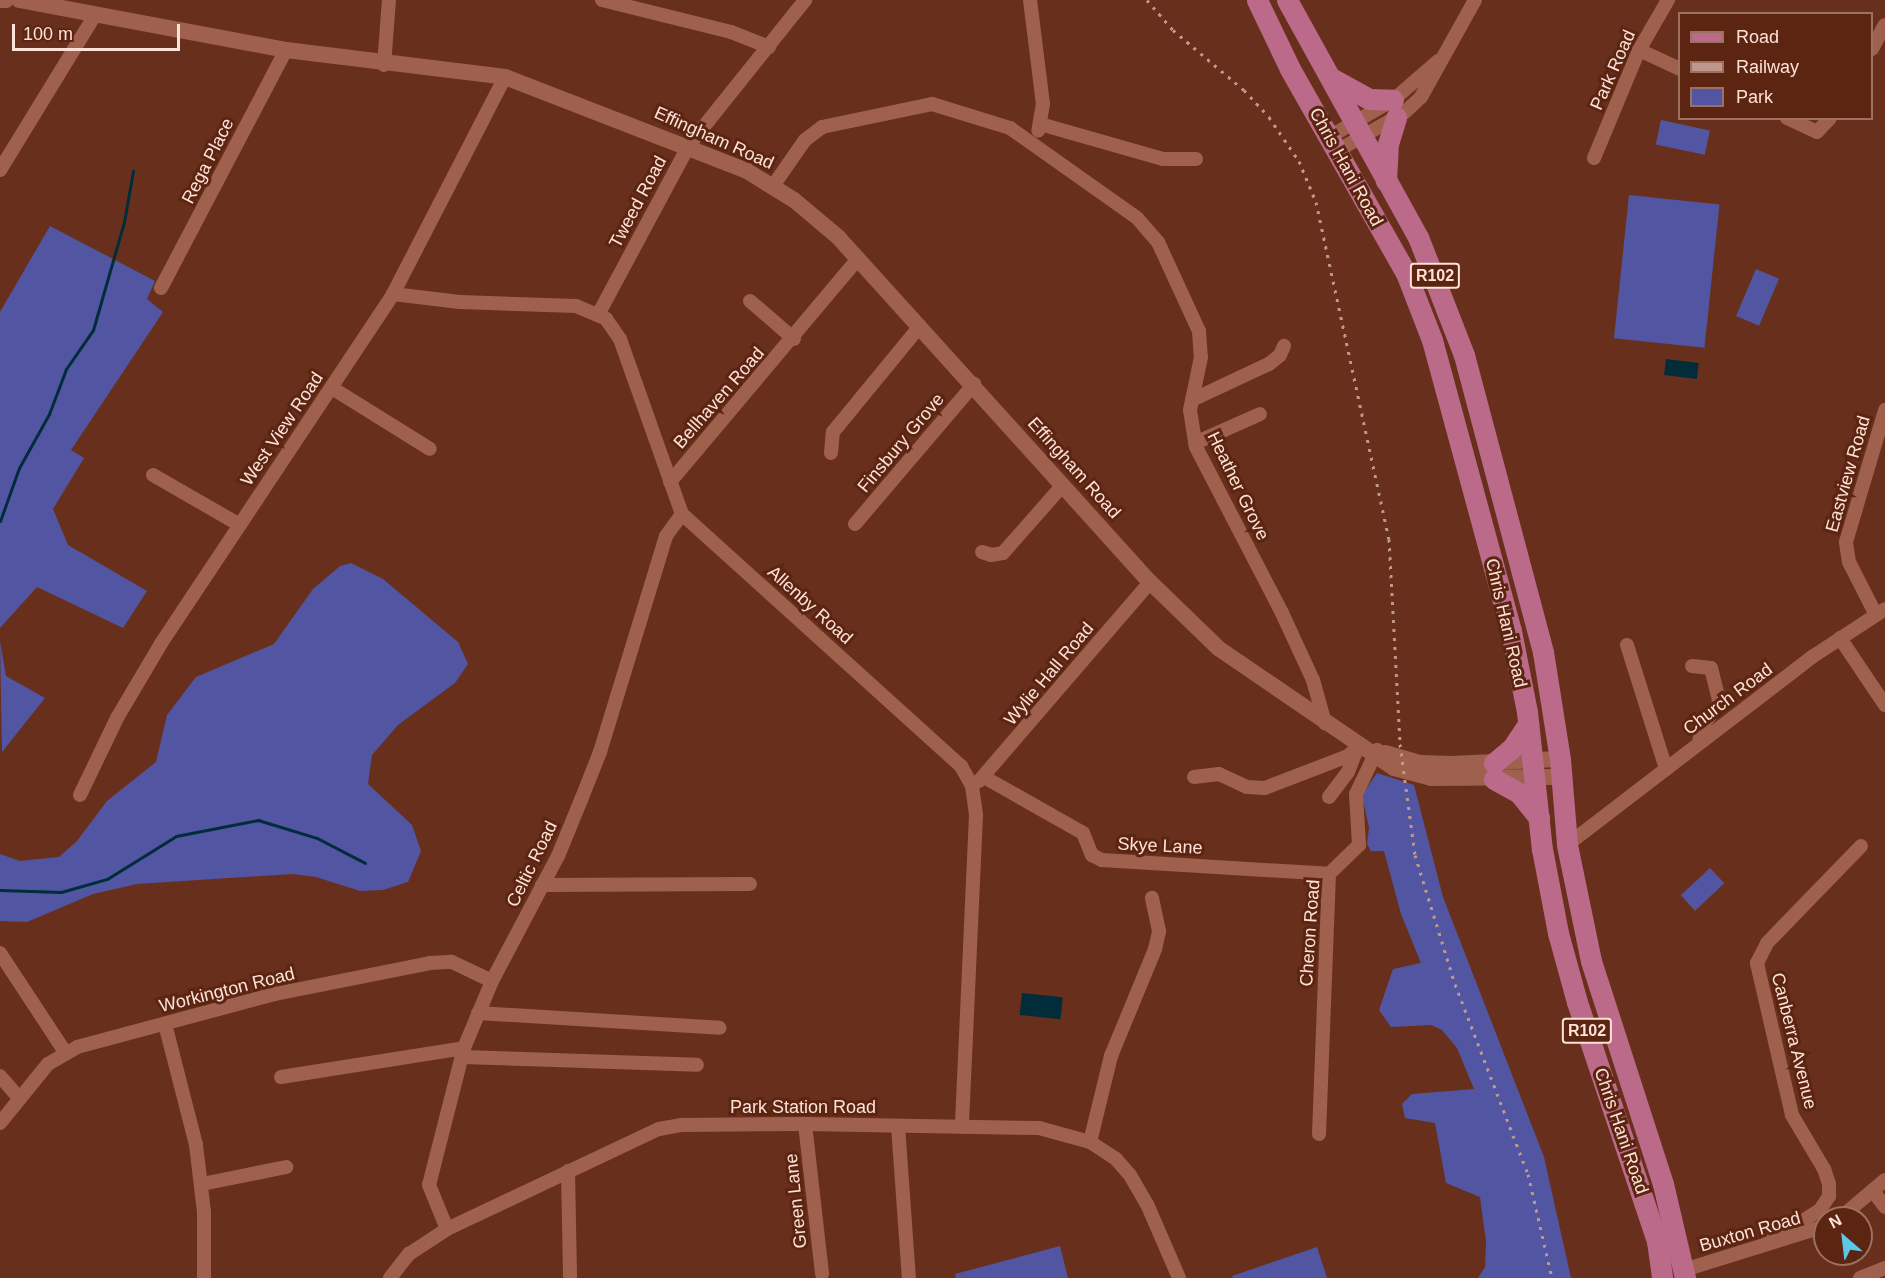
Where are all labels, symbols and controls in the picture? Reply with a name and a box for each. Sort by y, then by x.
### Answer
scale bar [15,12,183,50]
legend [1678,12,1873,120]
text: 100 m [23,24,73,44]
street label: Park Road [1586,27,1640,113]
text: Road [1736,27,1779,47]
text: Railway [1736,57,1799,77]
text: Park [1736,87,1773,107]
street label: Effingham Road [651,102,777,174]
street label: Chris Hani Road [1305,104,1387,230]
street label: Rega Place [177,115,239,207]
street label: Tweed Road [605,152,671,252]
road number: R102 [1410,263,1460,289]
street label: Bellhaven Road [669,343,769,453]
street label: West View Road [236,368,328,490]
street label: Finsbury Grove [853,389,949,497]
street label: Effingham Road [1023,413,1125,523]
street label: Eastview Road [1821,413,1875,535]
street label: Heather Grove [1202,428,1274,544]
street label: Chris Hani Road [1481,556,1531,690]
street label: Allenby Road [763,561,857,649]
street label: Wylie Hall Road [1000,618,1098,730]
street label: Church Road [1679,658,1777,740]
street label: Celtic Road [502,817,562,911]
street label: Skye Lane [1117,833,1203,859]
street label: Cheron Road [1295,879,1325,987]
street label: Workington Road [157,963,297,1017]
street label: Canberra Avenue [1766,970,1822,1112]
road number: R102 [1562,1018,1612,1044]
street label: Chris Hani Road [1589,1065,1653,1197]
street label: Park Station Road [730,1096,876,1118]
street label: Green Lane [780,1153,812,1249]
north arrow [1813,1206,1873,1266]
street label: Buxton Road [1697,1207,1803,1257]
text: N [1826,1211,1844,1232]

